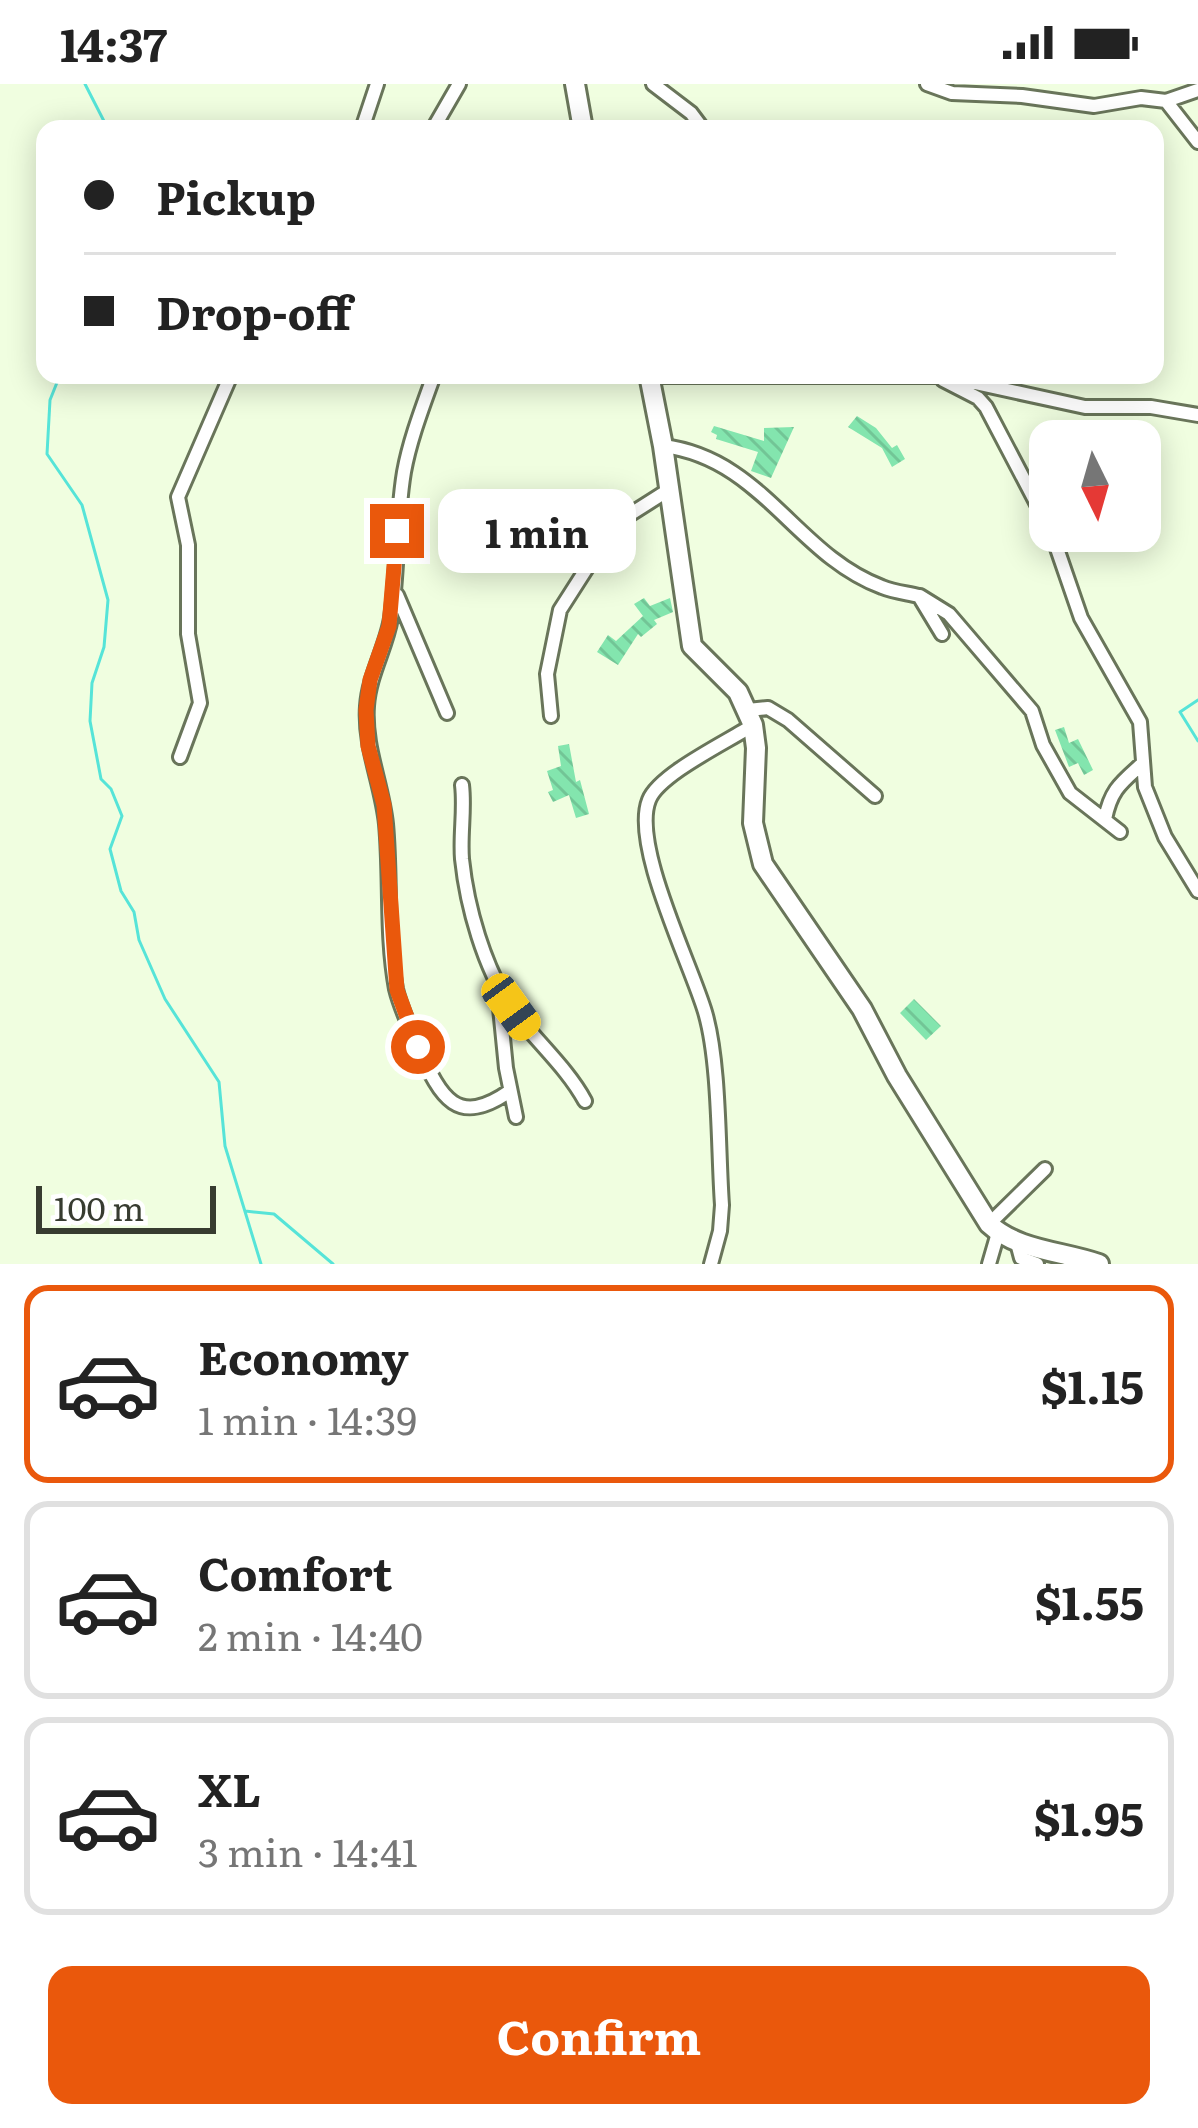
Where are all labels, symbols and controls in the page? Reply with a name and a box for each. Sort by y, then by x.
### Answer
text: 14:37 [60,9,167,76]
text: Pickup [156,162,316,229]
text: Drop-off [156,277,352,344]
north arrow [1029,420,1161,552]
map controls [1029,420,1161,552]
callout: 1 min [439,489,637,573]
text: 1 min [485,502,589,560]
route end [370,504,424,558]
car [475,967,547,1047]
route start [391,1020,445,1074]
scale bar [36,1180,216,1233]
text: 100 m [54,1182,144,1231]
text: Economy [198,1322,409,1389]
icon: car [54,1330,162,1438]
text: $1.15 [1041,1351,1144,1418]
text: 1 min · 14:39 [198,1389,417,1447]
text: Comfort [198,1538,392,1605]
icon: car [54,1546,162,1654]
text: $1.55 [1035,1567,1144,1634]
text: 2 min · 14:40 [198,1605,423,1663]
text: XL [198,1754,261,1821]
icon: car [54,1762,162,1870]
text: $1.95 [1034,1783,1144,1850]
text: 3 min · 14:41 [198,1821,418,1879]
button: Confirm [48,1966,1150,2104]

